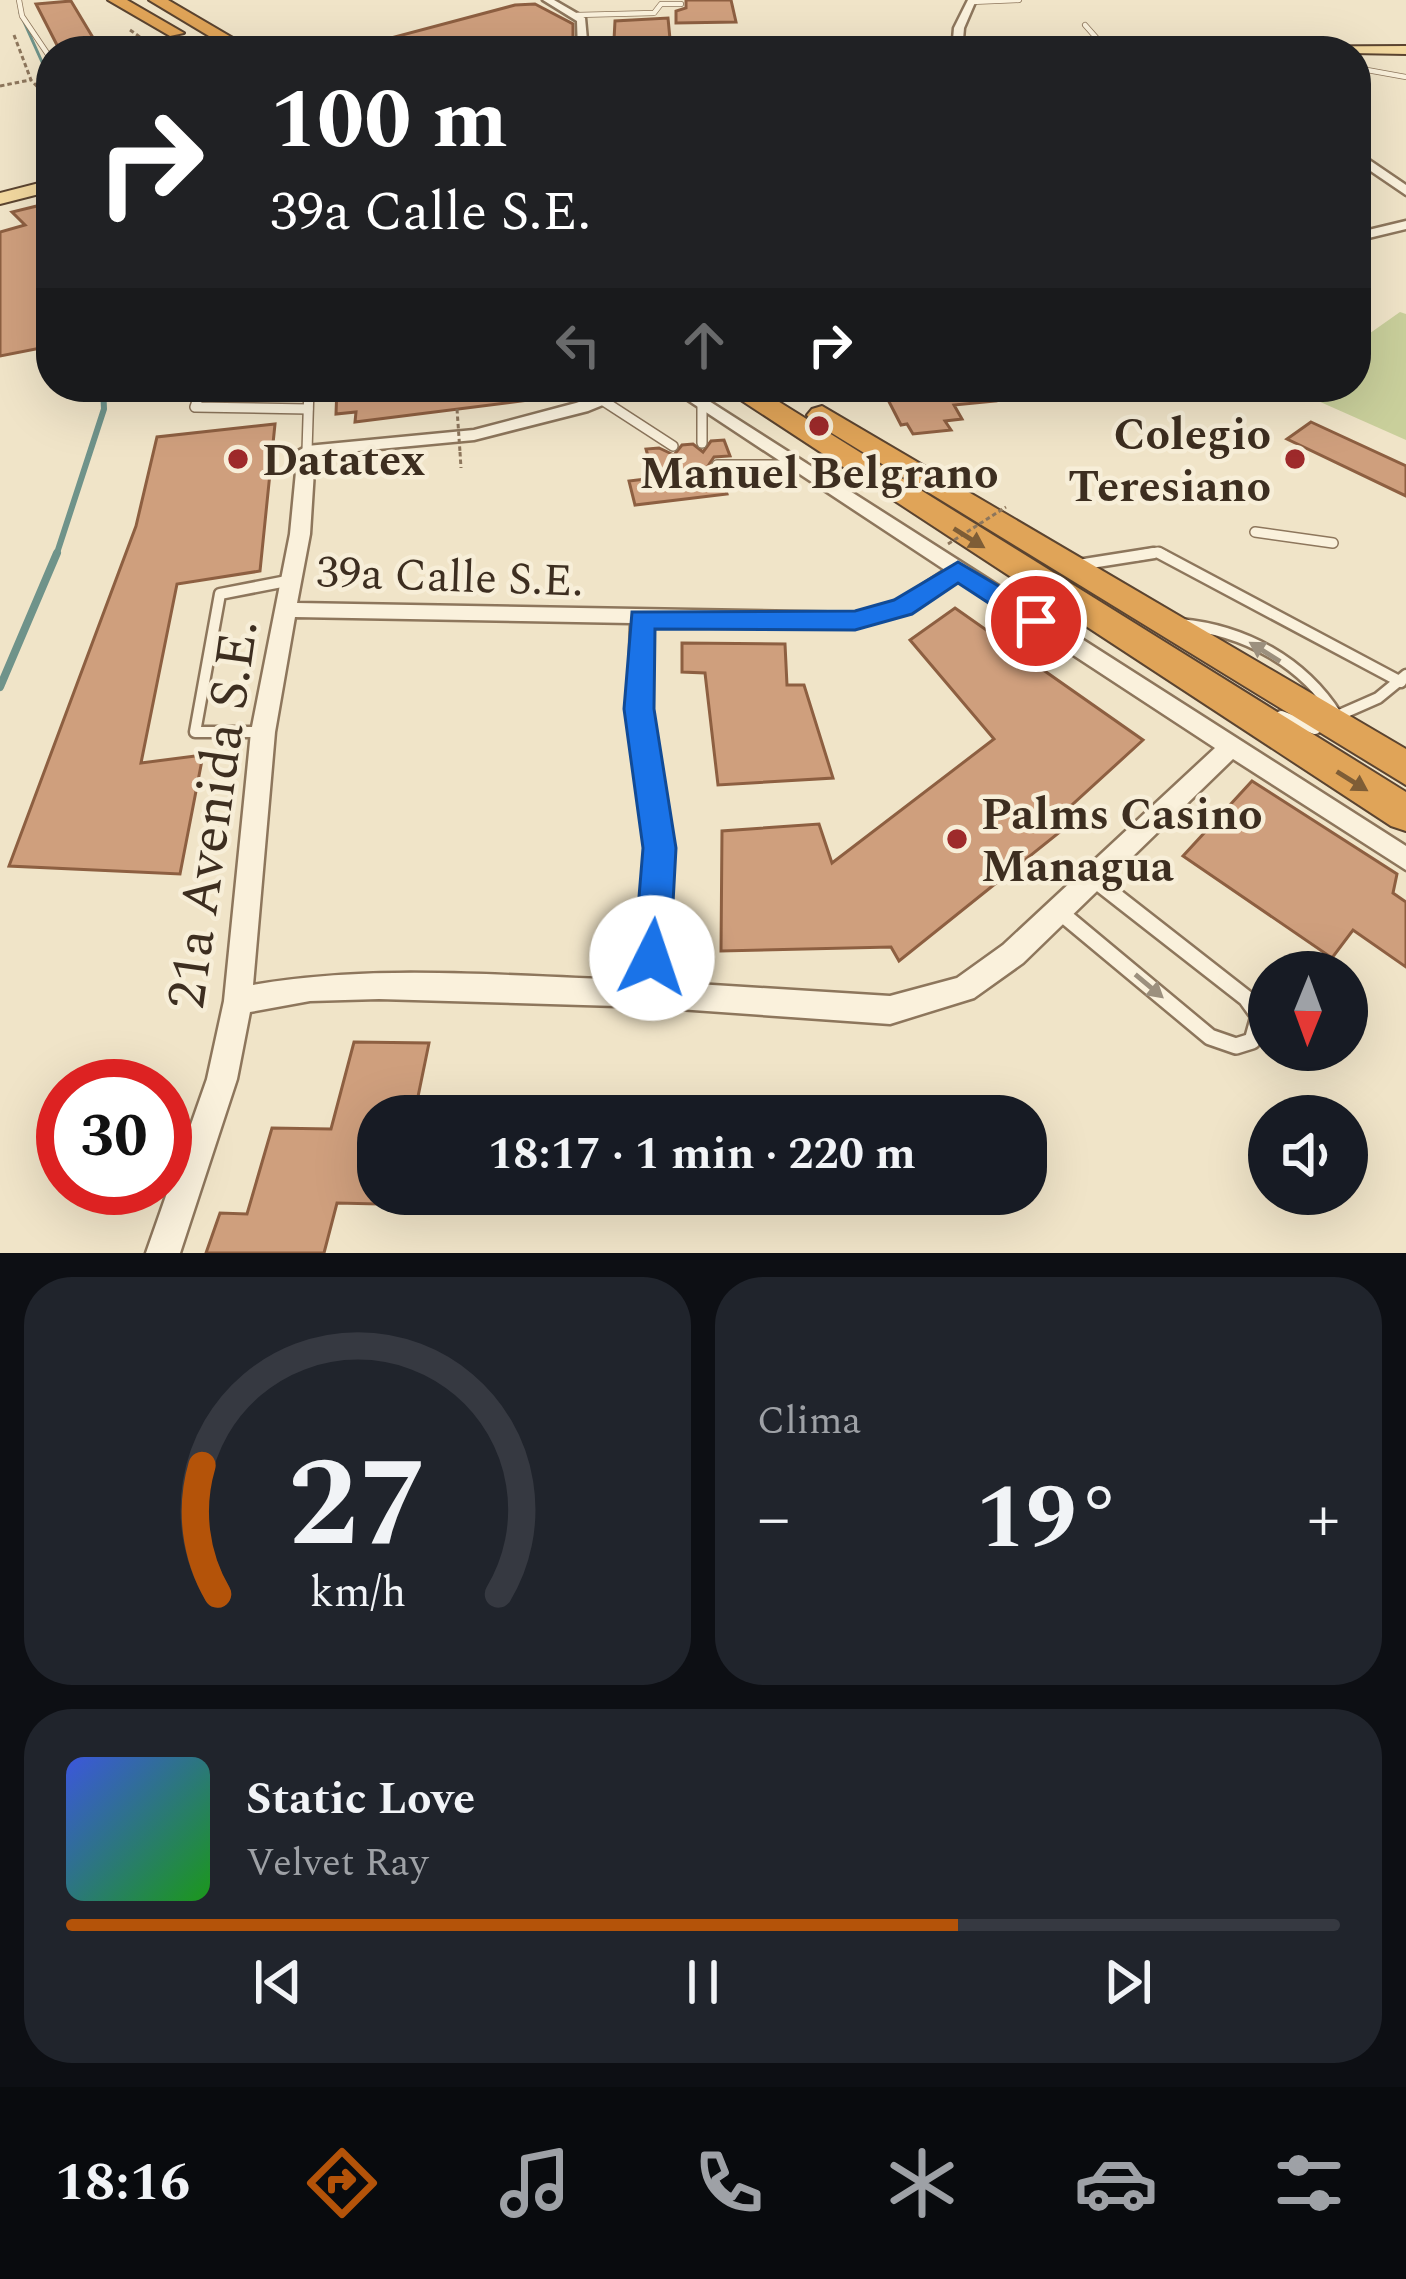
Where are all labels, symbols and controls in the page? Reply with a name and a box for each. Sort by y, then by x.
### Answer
text: 100 m [270,57,508,185]
icon: right [72,84,228,240]
text: 39a Calle S.E. [270,172,591,254]
icon: left [545,312,611,378]
icon: ahead [671,312,737,378]
icon: right [797,312,863,378]
place label: Colegio Teresiano [1068,401,1271,522]
marker: Manuel Belgrano [806,413,832,439]
place label: Datatex [262,427,426,496]
place label: Manuel Belgrano [639,440,999,509]
marker: Datatex [225,446,251,472]
marker: Colegio Teresiano [1282,446,1308,472]
one-way arrow [953,526,986,548]
street label: 39a Calle S.E. [315,538,585,617]
pin [985,570,1087,672]
icon: arrive [1003,588,1069,654]
street label: 21a Avenida S.E. [146,614,282,1015]
one-way arrow [1248,642,1282,663]
one-way arrow [1336,769,1368,791]
place label: Palms Casino Managua [981,781,1263,902]
marker: Palms Casino Managua [944,826,970,852]
position arrow [589,895,715,1021]
north arrow [1248,951,1368,1071]
map controls [1248,951,1368,1215]
one-way arrow [1133,972,1164,998]
speed limit sign: 30 [36,1059,192,1215]
button: sound [1248,1095,1368,1215]
text: 18:17 · 1 min · 220 m [488,1120,916,1189]
text: Clima [757,1392,861,1451]
text: 27 [287,1411,428,1601]
text: 19° [976,1451,1121,1588]
text: − [757,1469,790,1570]
text: + [1307,1469,1340,1570]
text: km/h [309,1561,406,1626]
text: Static Love [246,1765,475,1834]
text: Velvet Ray [246,1834,428,1893]
icon: previous [245,1949,311,2015]
icon: pause [670,1949,736,2015]
icon: next [1095,1949,1161,2015]
icon: directions [300,2141,384,2225]
icon: music [493,2141,577,2225]
icon: phone [687,2141,771,2225]
icon: climate [880,2141,964,2225]
icon: car [1074,2141,1158,2225]
icon: filters [1267,2141,1351,2225]
text: 18:16 [55,2142,190,2224]

